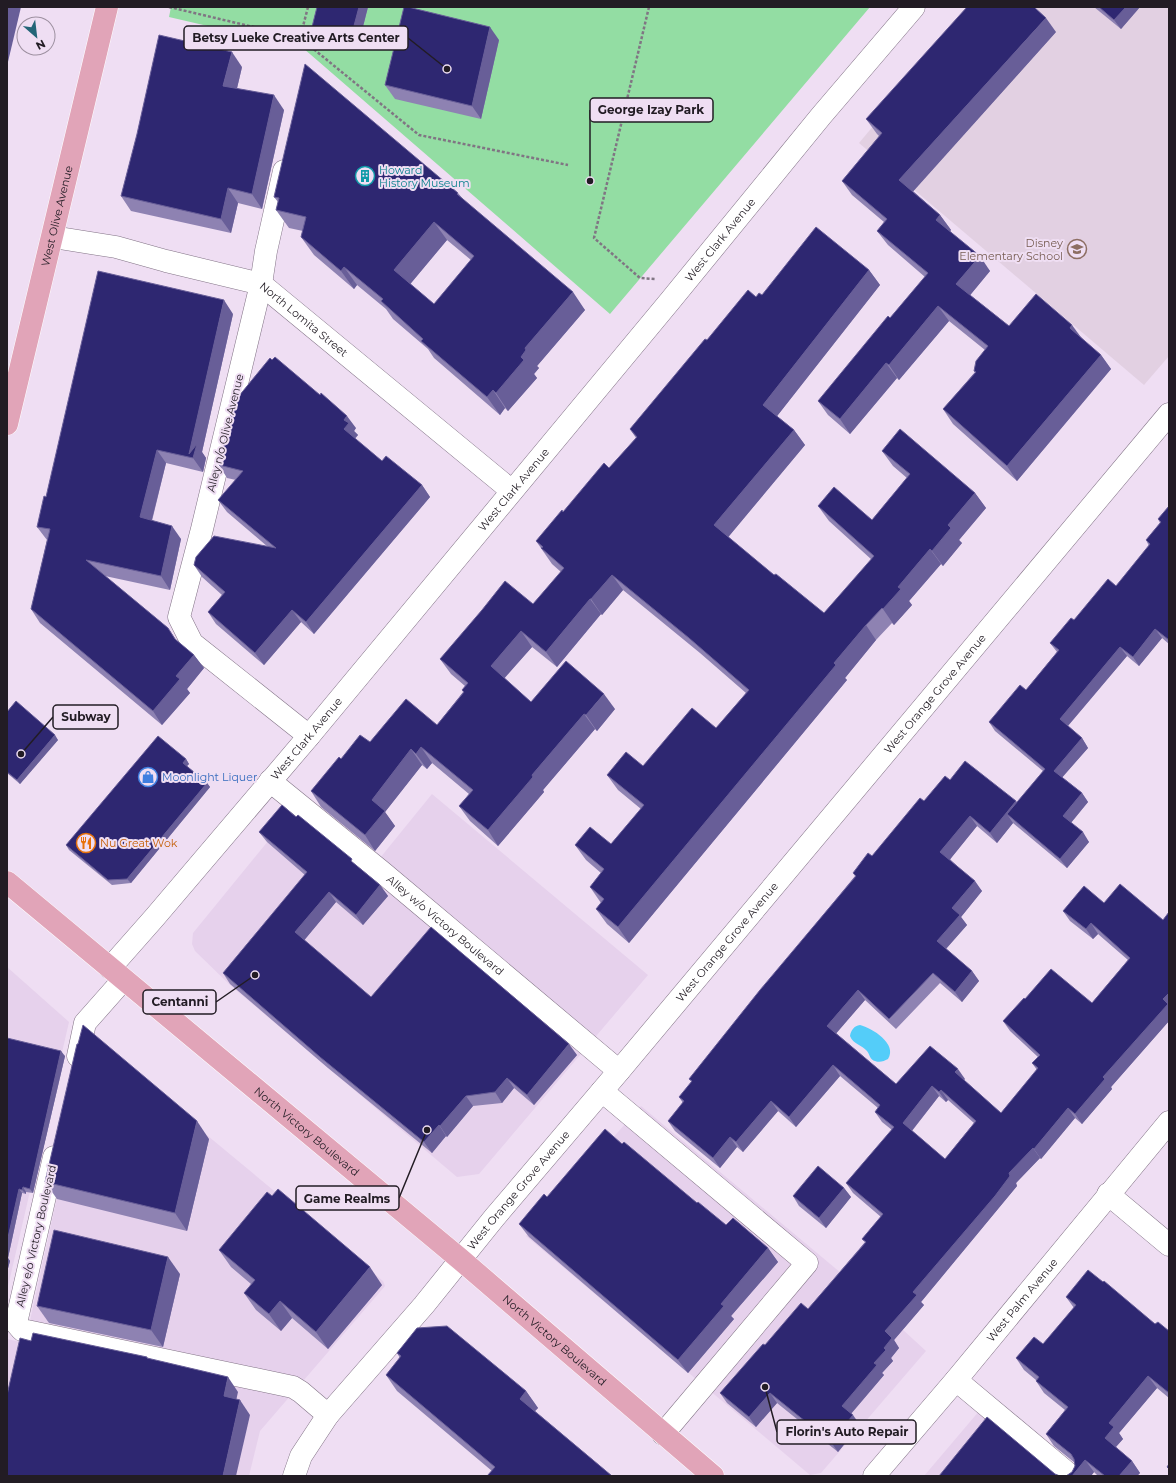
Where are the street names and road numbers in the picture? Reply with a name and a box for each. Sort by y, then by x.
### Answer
street label: West Olive Avenue [38,164,76,268]
street label: West Clark Avenue [682,195,758,284]
street label: North Lomita Street [257,279,351,360]
street label: Alley n/o Olive Avenue [204,372,247,494]
street label: West Clark Avenue [475,445,552,534]
street label: West Orange Grove Avenue [881,631,989,756]
street label: West Clark Avenue [268,694,345,783]
street label: Alley w/o Victory Boulevard [384,872,507,978]
street label: West Orange Grove Avenue [673,879,781,1005]
street label: North Victory Boulevard [251,1084,362,1179]
street label: West Orange Grove Avenue [464,1127,573,1253]
street label: Alley e/o Victory Boulevard [13,1163,59,1309]
street label: West Palm Avenue [983,1255,1061,1345]
street label: North Victory Boulevard [500,1292,609,1389]

